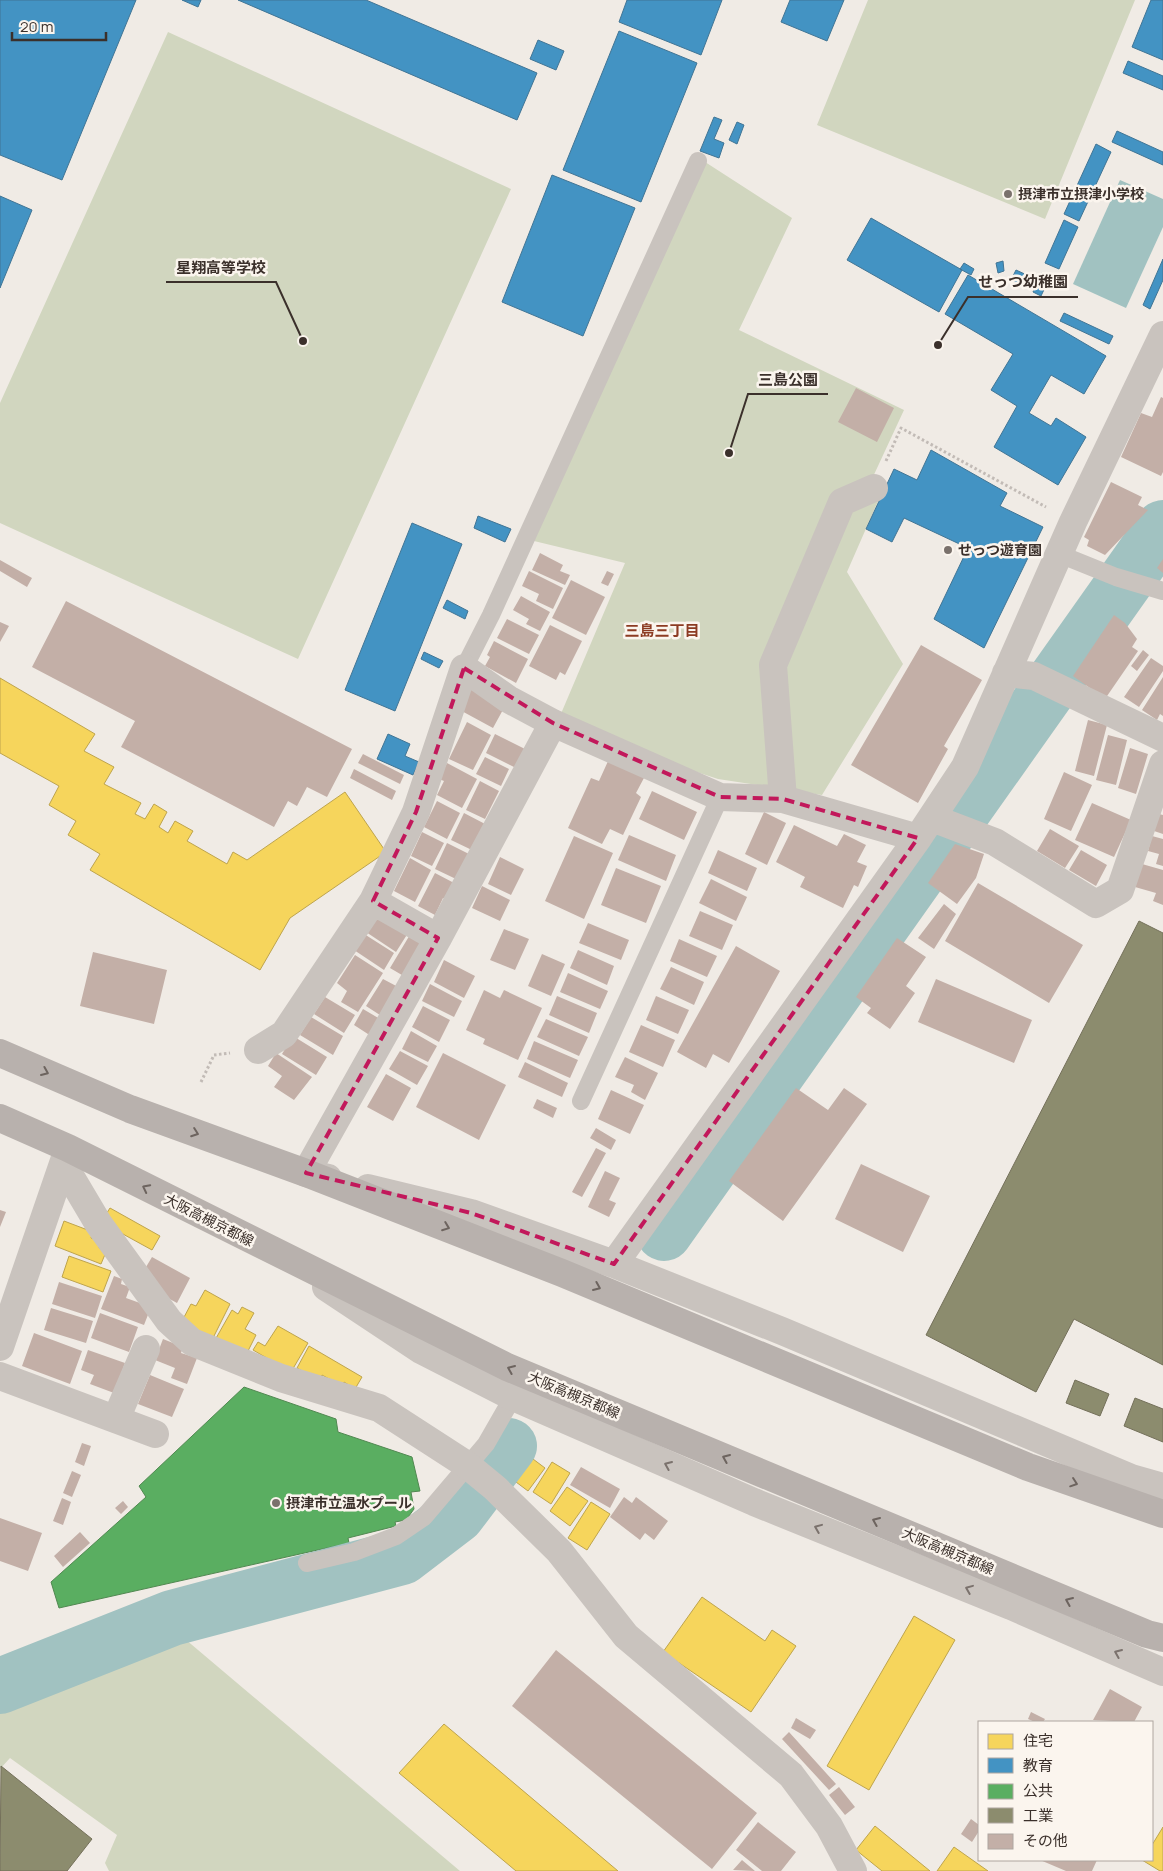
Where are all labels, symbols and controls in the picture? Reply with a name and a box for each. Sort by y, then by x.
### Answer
scale bar [12,10,106,42]
text: 20 m [20,16,53,37]
place label: 摂津市立摂津小学校 [1018,184,1144,203]
marker: 摂津市立摂津小学校 [1002,188,1014,200]
callout: 星翔高等学校 [166,252,276,282]
text: 星翔高等学校 [176,257,266,278]
callout: せっつ幼稚園 [968,267,1078,297]
text: せっつ幼稚園 [978,271,1068,292]
callout: 三島公園 [748,364,828,394]
text: 三島公園 [758,369,818,390]
place label: せっつ遊育園 [958,540,1042,559]
marker: せっつ遊育園 [942,544,954,556]
district label: 三島三丁目 [624,620,700,641]
one-way arrow [40,1066,49,1077]
one-way arrow [191,1127,199,1137]
one-way arrow [142,1184,151,1194]
street label: 大阪高槻京都線 [161,1189,257,1250]
one-way arrow [441,1221,450,1231]
one-way arrow [592,1281,601,1292]
one-way arrow [507,1364,516,1375]
street label: 大阪高槻京都線 [525,1367,623,1422]
one-way arrow [722,1454,731,1465]
one-way arrow [664,1460,673,1471]
one-way arrow [1069,1477,1077,1487]
place label: 摂津市立温水プール [286,1493,412,1512]
marker: 摂津市立温水プール [270,1497,282,1509]
one-way arrow [872,1517,881,1527]
street label: 大阪高槻京都線 [899,1523,997,1578]
one-way arrow [814,1524,823,1534]
one-way arrow [965,1585,974,1595]
one-way arrow [1065,1597,1074,1608]
one-way arrow [1114,1648,1123,1659]
legend [978,1721,1153,1861]
text: 住宅 [1023,1730,1053,1751]
text: 教育 [1023,1755,1053,1776]
text: 公共 [1023,1780,1053,1801]
text: 工業 [1023,1805,1053,1826]
text: その他 [1023,1830,1068,1851]

